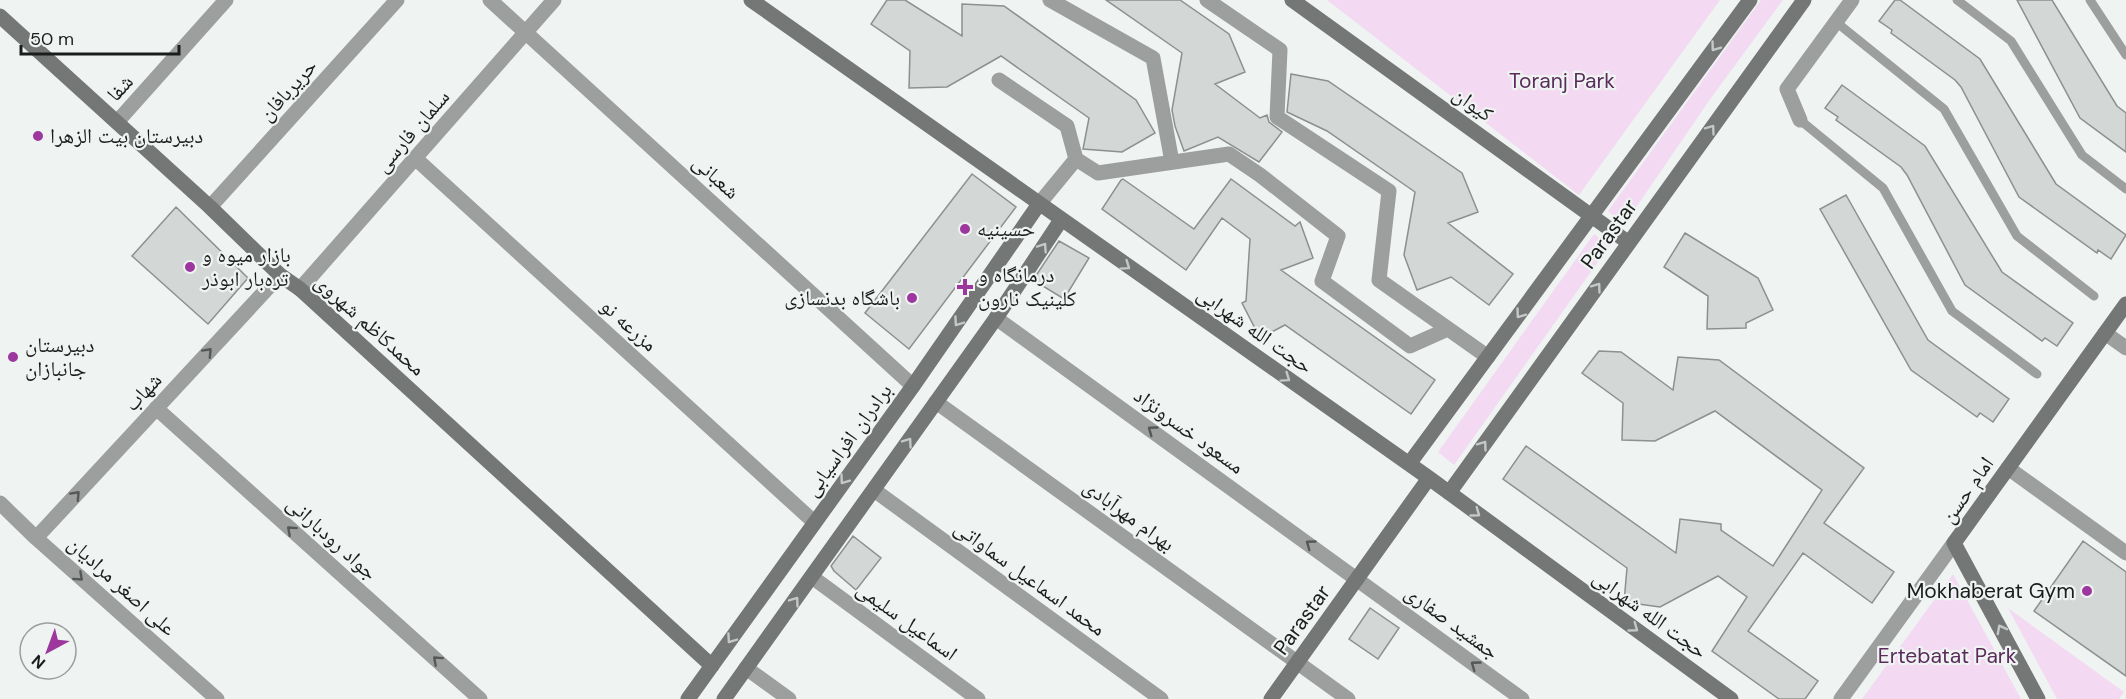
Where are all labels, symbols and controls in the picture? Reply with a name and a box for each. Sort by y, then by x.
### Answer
scale bar [21,18,178,56]
text: 50 m [30,27,74,51]
one-way arrow [1712,41,1723,52]
street label: حریربافان [252,53,324,127]
park label: Toranj Park [1509,67,1615,95]
street label: شفا [100,69,140,107]
street label: کیوان [1447,80,1499,128]
street label: سلمان فارسی [368,84,456,178]
place label: دبیرستان بیت الزهرا [50,122,203,150]
one-way arrow [1704,124,1715,135]
marker: دبیرستان بیت الزهرا [31,129,45,143]
street label: شعبانی [687,148,745,206]
street label: Parastar [1574,193,1644,275]
place label: حسینیه [977,215,1035,243]
marker: حسینیه [958,222,972,236]
place label: بازار میوه و تره‌بار ابوذر [201,241,291,293]
one-way arrow [1036,243,1047,254]
one-way arrow [1120,259,1131,270]
marker: بازار میوه و تره‌بار ابوذر [183,260,197,274]
place label: درمانگاه و کلینیک نارون [978,261,1077,313]
street label: محمدکاظم شهروی [309,268,431,382]
marker: درمانگاه و کلینیک نارون [956,278,974,296]
street label: حجت الله شهرابی [1192,280,1318,380]
one-way arrow [1590,282,1601,293]
place label: باشگاه بدنسازی [784,284,900,312]
marker: باشگاه بدنسازی [905,291,919,305]
street label: مزرعه نو [595,292,663,358]
one-way arrow [1516,307,1527,318]
one-way arrow [954,315,965,326]
place label: دبیرستان جانبازان [25,331,95,383]
one-way arrow [201,348,212,359]
marker: دبیرستان جانبازان [6,350,20,364]
street label: شهاب [118,367,168,417]
one-way arrow [1279,371,1290,382]
street label: برادران افراسیابی [798,378,898,502]
street label: مسعود خسرونژاد [1128,382,1250,480]
one-way arrow [1147,426,1158,437]
one-way arrow [901,437,912,448]
one-way arrow [1476,441,1487,452]
street label: امام حسن [1934,451,2000,529]
street label: بهرام مهرآبادی [1078,472,1180,558]
one-way arrow [841,474,852,485]
street label: جواد رودبارانی [280,490,384,586]
one-way arrow [68,491,79,502]
one-way arrow [1470,505,1481,516]
street label: محمد اسماعیل سماواتی [949,513,1111,643]
one-way arrow [288,526,298,537]
street label: علی اصغر مرادیان [62,530,182,642]
one-way arrow [1305,541,1316,552]
street label: حجت الله شهرابی [1587,563,1713,665]
one-way arrow [73,569,84,580]
street label: اسماعیل سلیمی [851,575,963,667]
place label: Mokhaberat Gym [1907,577,2075,605]
street label: جمشید صفاری [1399,578,1505,666]
street label: Parastar [1267,579,1337,661]
marker: Mokhaberat Gym [2080,584,2094,598]
one-way arrow [788,596,799,607]
north arrow [18,621,78,681]
one-way arrow [1627,621,1638,632]
one-way arrow [1997,625,2008,635]
one-way arrow [727,633,738,644]
park label: Ertebatat Park [1878,642,2017,670]
text: N [27,650,50,674]
one-way arrow [433,656,443,667]
one-way arrow [1470,661,1481,672]

